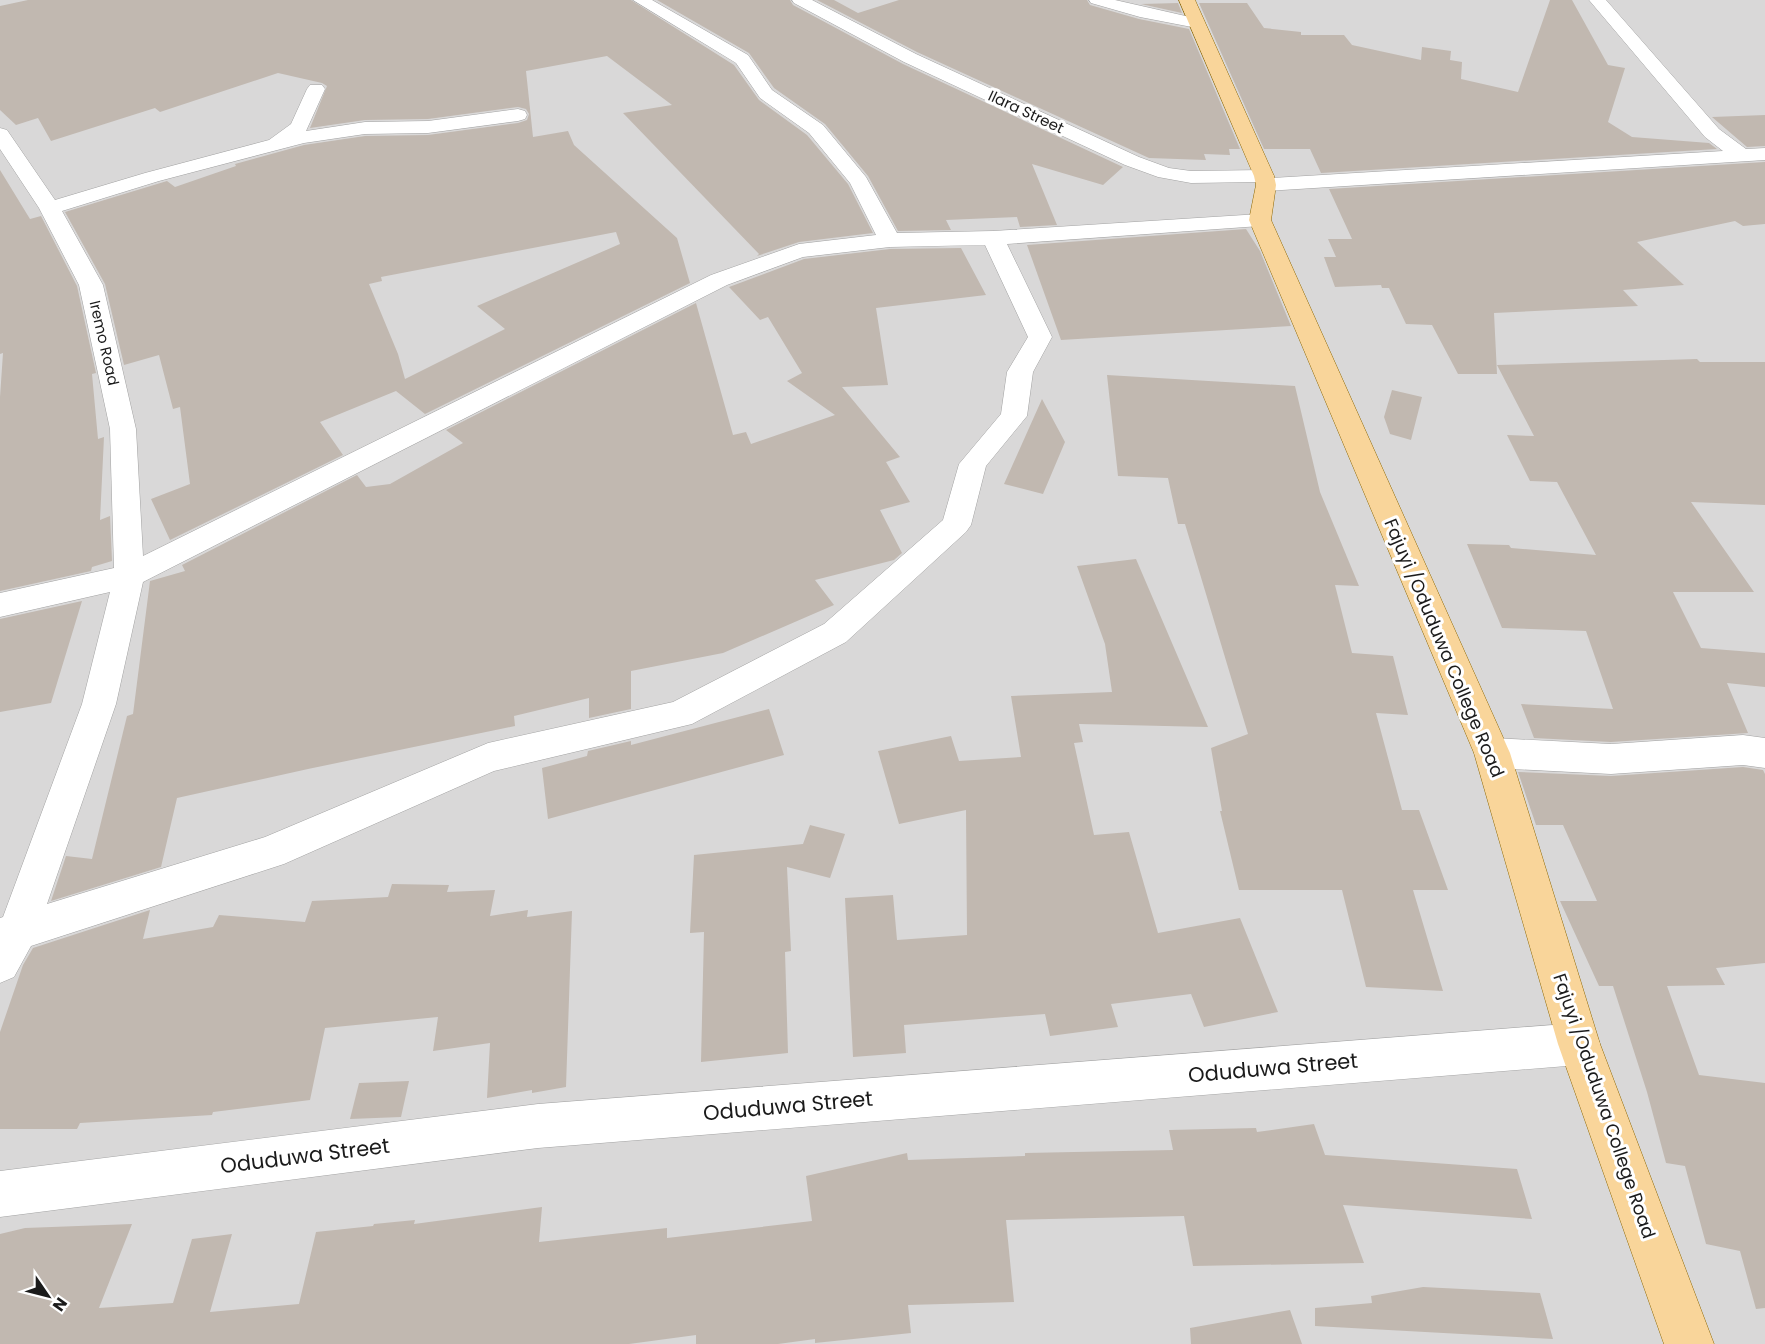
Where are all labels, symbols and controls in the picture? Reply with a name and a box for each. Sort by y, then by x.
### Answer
street label: Ilara Street [985,85,1067,138]
street label: Iremo Road [85,298,124,387]
street label: Fajuyi /Oduduwa College Road [1378,515,1510,781]
street label: Fajuyi /Oduduwa College Road [1547,970,1662,1242]
street label: Oduduwa Street [1187,1046,1359,1089]
street label: Oduduwa Street [702,1084,874,1127]
street label: Oduduwa Street [219,1131,391,1180]
north arrow [18,1266,78,1326]
text: N [47,1293,73,1316]

